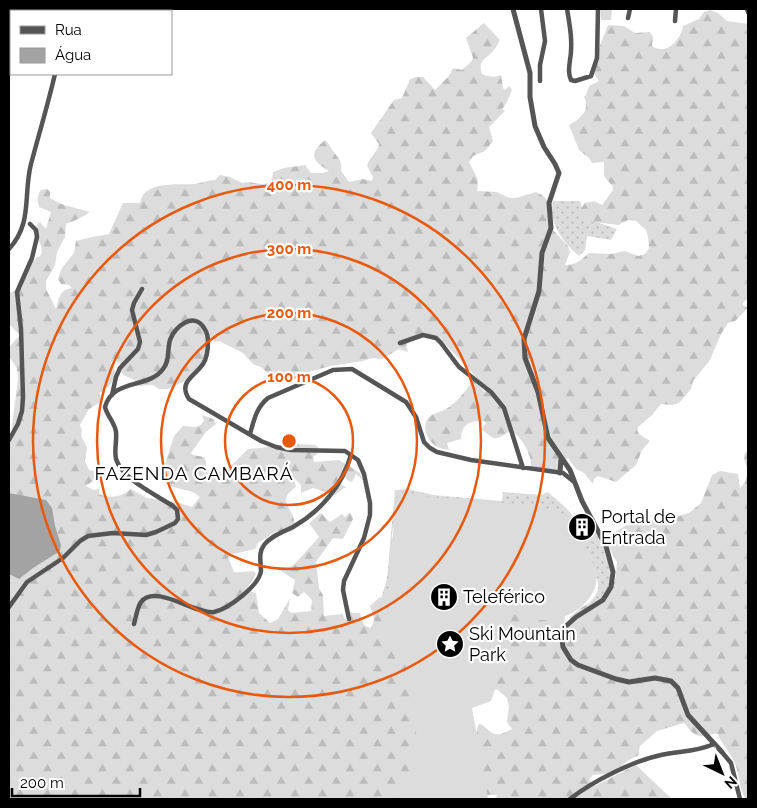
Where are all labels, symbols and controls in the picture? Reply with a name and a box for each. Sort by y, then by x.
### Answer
legend [10,10,172,75]
text: Rua [55,21,82,39]
text: Água [55,46,91,64]
text: 400 m [267,176,311,194]
text: 300 m [267,240,311,258]
text: 200 m [267,304,311,322]
text: 100 m [267,368,311,386]
centre of rings [280,432,298,450]
district label: FAZENDA CAMBARÁ [94,462,294,484]
place label: Portal de Entrada [601,506,676,548]
building icon: Portal de Entrada [567,512,597,542]
building icon: Teleférico [429,582,459,612]
place label: Teleférico [463,586,545,607]
place label: Ski Mountain Park [469,623,576,665]
place icon: Ski Mountain Park [435,629,465,659]
north arrow [697,748,747,798]
scale bar [12,766,140,798]
text: N [722,773,740,792]
text: 200 m [20,774,64,792]

